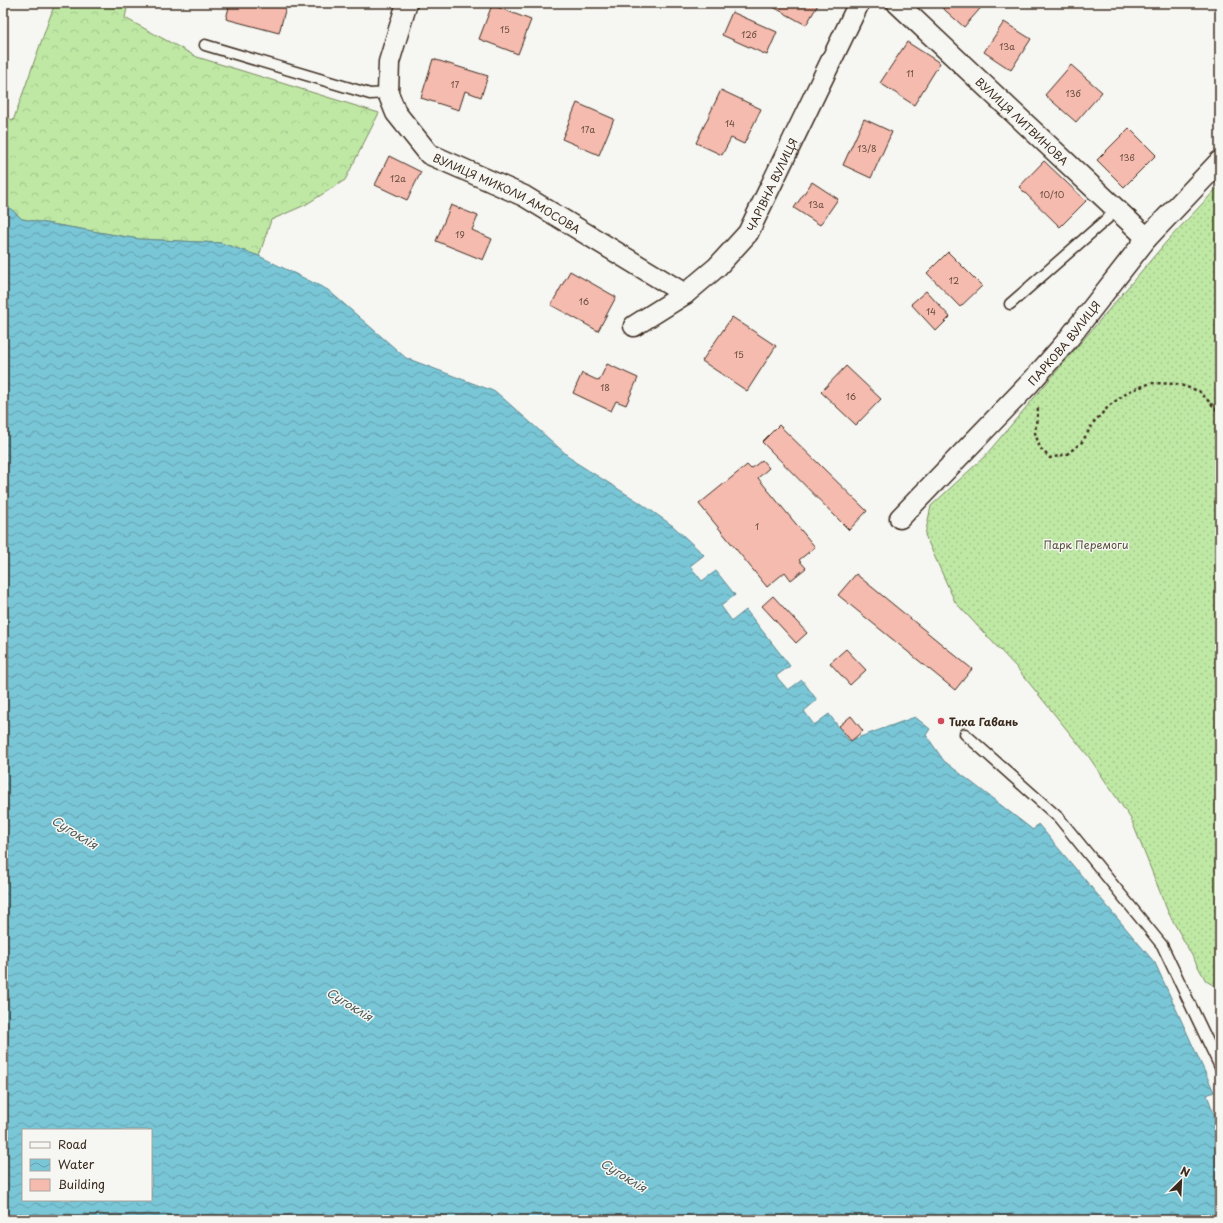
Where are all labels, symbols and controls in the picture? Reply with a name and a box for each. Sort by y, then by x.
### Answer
house number: 15 [500,22,510,36]
house number: 12б [741,27,758,41]
house number: 13а [999,39,1015,53]
house number: 11 [906,66,914,80]
street label: ВУЛИЦЯ ЛИТВИНОВА [972,73,1073,169]
house number: 17 [451,77,460,91]
house number: 13б [1065,86,1081,100]
house number: 14 [725,116,735,130]
house number: 17а [581,122,596,136]
street label: ЧАРІВНА ВУЛИЦЯ [742,135,801,234]
house number: 13/8 [857,141,877,155]
street label: ВУЛИЦЯ МИКОЛИ АМОСОВА [431,148,584,237]
house number: 13в [1119,150,1135,164]
house number: 12а [390,171,406,185]
house number: 10/10 [1040,187,1065,201]
house number: 13а [808,197,824,211]
house number: 19 [455,227,465,241]
house number: 12 [949,273,959,287]
house number: 16 [579,294,589,308]
street label: ПАРКОВА ВУЛИЦЯ [1023,297,1104,389]
house number: 14 [926,304,936,318]
house number: 15 [734,347,744,361]
house number: 18 [600,380,610,394]
house number: 16 [846,389,856,403]
house number: 1 [755,519,759,533]
park label: Парк Перемоги [1044,536,1128,553]
place label: Тиха Гавань [949,713,1018,730]
marker: Тиха Гавань [936,716,946,726]
water label: Сугоклія [48,811,103,854]
water label: Сугоклія [323,983,378,1026]
legend [22,1129,152,1201]
text: Road [58,1135,87,1153]
water label: Сугоклія [597,1154,652,1197]
text: Water [58,1155,95,1173]
north arrow [1161,1161,1201,1201]
text: N [1178,1162,1193,1181]
text: Building [58,1175,105,1193]

